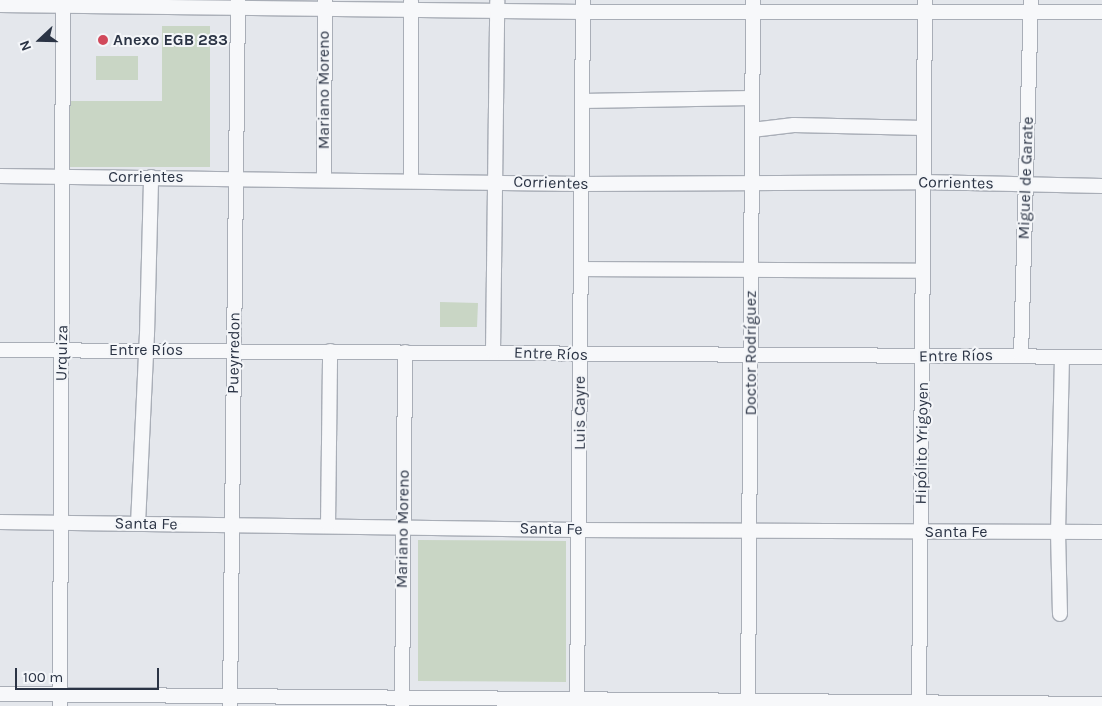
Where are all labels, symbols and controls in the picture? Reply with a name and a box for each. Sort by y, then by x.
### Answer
north arrow [15,15,65,65]
place label: Anexo EGB 283 [113,30,228,50]
street label: Mariano Moreno [314,31,334,149]
marker: Anexo EGB 283 [97,34,109,46]
text: N [16,38,35,53]
street label: Miguel de Garate [1014,116,1038,240]
street label: Corrientes [108,167,184,187]
street label: Corrientes [513,172,589,194]
street label: Corrientes [918,173,994,193]
street label: Doctor Rodríguez [741,290,761,416]
street label: Pueyrredon [224,312,244,394]
street label: Urquiza [52,325,72,381]
street label: Entre Ríos [109,340,183,360]
street label: Entre Ríos [514,343,588,365]
street label: Entre Ríos [919,346,993,366]
street label: Luis Cayre [570,376,590,450]
street label: Hipólito Yrigoyen [911,381,933,505]
street label: Mariano Moreno [392,470,414,588]
street label: Santa Fe [114,514,178,534]
street label: Santa Fe [519,519,583,539]
street label: Santa Fe [925,522,987,542]
scale bar [18,658,161,690]
text: 100 m [23,668,63,686]

